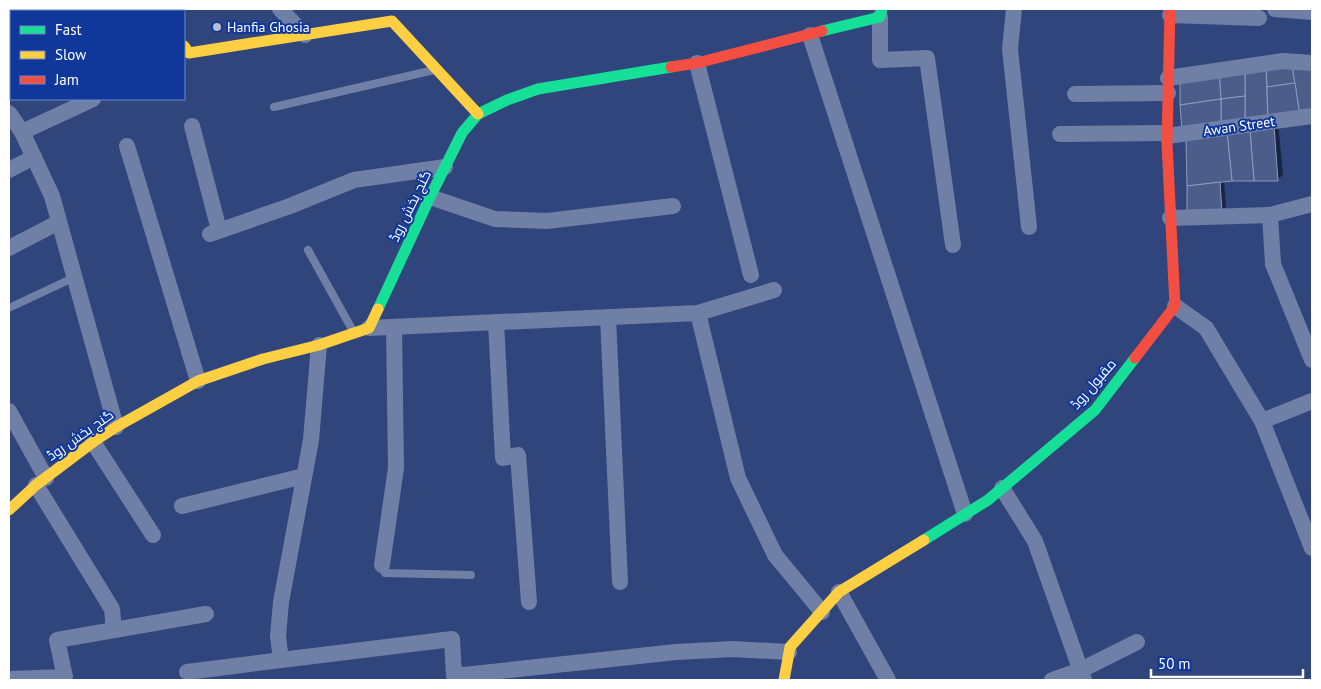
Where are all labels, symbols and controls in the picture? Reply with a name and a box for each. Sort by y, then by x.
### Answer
legend [10,10,185,100]
place label: Hanfia Ghosia [227,18,310,36]
text: Fast [55,20,82,39]
marker: Hanfia Ghosia [211,21,223,33]
text: Slow [55,45,86,64]
text: Jam [54,70,79,89]
street label: Awan Street [1202,112,1276,140]
street label: گنج بخش روڈ [385,167,435,245]
street label: مقبول روڈ [1066,355,1120,413]
street label: گنج بخش روڈ [43,405,117,465]
scale bar [1151,646,1304,678]
text: 50 m [1158,654,1191,673]

